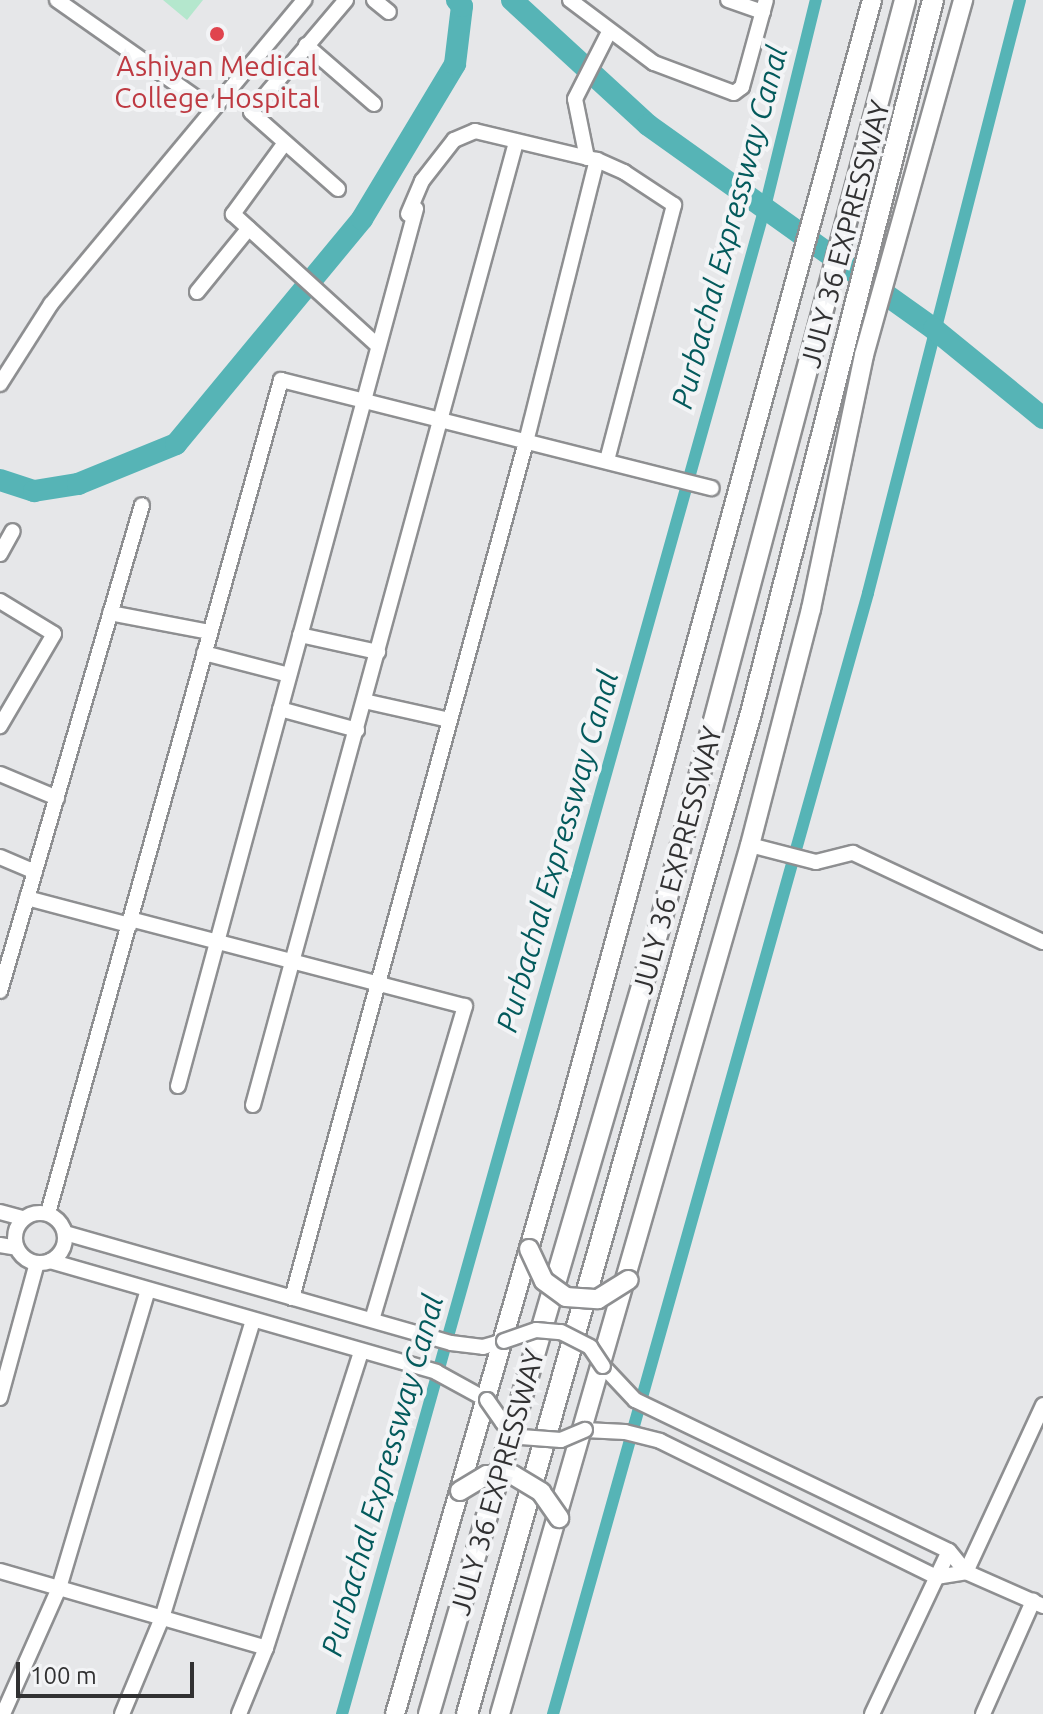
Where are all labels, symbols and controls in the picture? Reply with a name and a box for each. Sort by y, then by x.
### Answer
marker: Ashiyan Medical College Hospital [206,23,228,45]
water label: Purbachal Expressway Canal [663,42,795,412]
place label: Ashiyan Medical College Hospital [114,49,320,115]
street label: JULY 36 EXPRESSWAY [793,97,897,371]
water label: Purbachal Expressway Canal [488,666,626,1036]
street label: JULY 36 EXPRESSWAY [625,723,729,997]
water label: Purbachal Expressway Canal [313,1290,451,1660]
street label: JULY 36 EXPRESSWAY [443,1345,551,1619]
scale bar [20,1646,198,1696]
text: 100 m [30,1662,97,1689]

